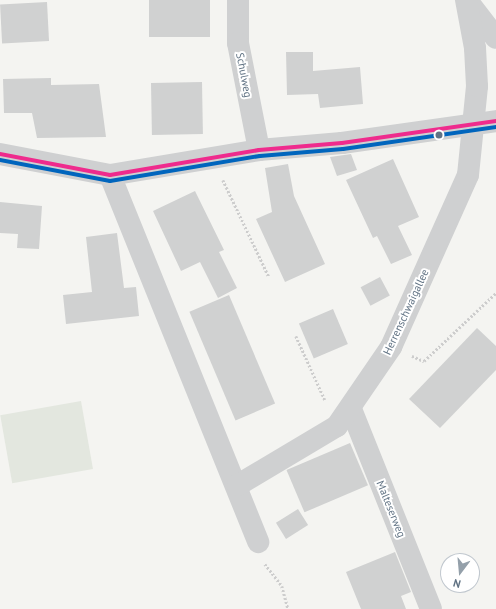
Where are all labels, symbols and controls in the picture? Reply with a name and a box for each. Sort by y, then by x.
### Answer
street label: Schulweg [233,52,255,98]
unlabelled marker [434,130,444,140]
street label: Herrenschwaigallee [380,267,432,357]
street label: Malteserweg [374,479,408,539]
north arrow [440,553,480,593]
text: N [452,576,462,591]

